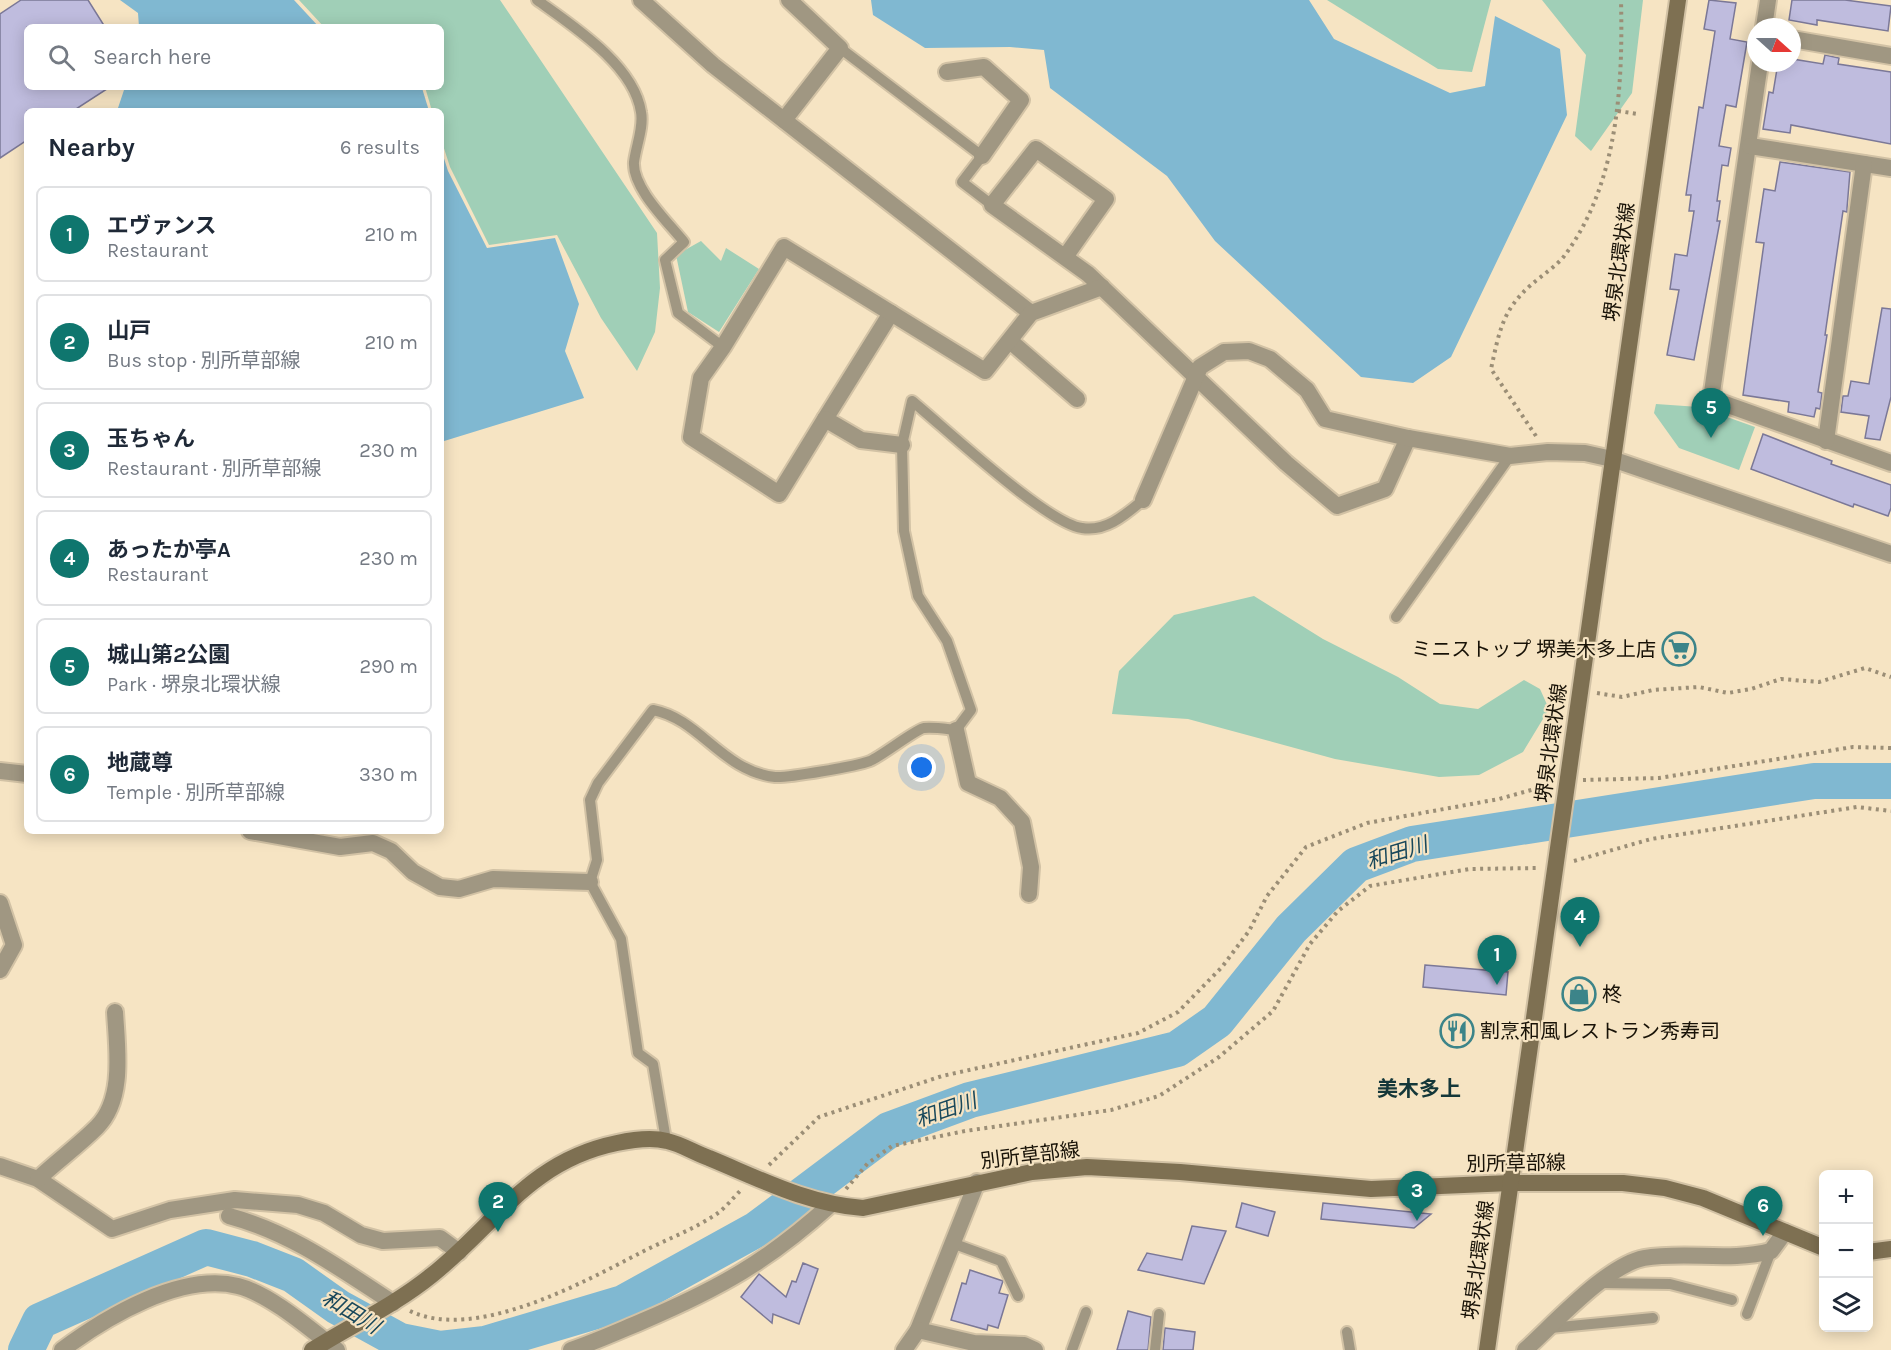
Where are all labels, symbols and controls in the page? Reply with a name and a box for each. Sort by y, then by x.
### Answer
north arrow [1747,18,1801,72]
search box [24,24,444,90]
icon: search [45,41,78,74]
text: Search here [93,44,211,70]
text: Nearby [48,132,135,163]
text: 6 results [340,136,420,159]
street label: 堺泉北環状線 [1600,201,1639,323]
text: エヴァンス [107,213,217,239]
text: 1 [66,223,73,246]
text: 210 m [364,223,418,246]
text: Restaurant [107,239,209,262]
text: 山戸 [107,318,151,344]
text: 2 [63,331,76,354]
text: 210 m [364,331,418,354]
text: Bus stop · 別所草部線 [107,349,301,372]
pin: 5 [1692,388,1730,438]
text: 玉ちゃん [107,426,195,452]
text: 3 [63,439,76,462]
text: 230 m [359,439,418,462]
text: Restaurant · 別所草部線 [107,457,322,480]
text: あったか亭A [107,537,231,563]
text: 4 [64,547,75,570]
text: 230 m [359,547,418,570]
text: Restaurant [107,563,209,586]
supermarket icon: ミニストップ 堺美木多上店 [1661,631,1697,667]
place label: ミニストップ 堺美木多上店 [1411,638,1656,661]
text: 城山第2公園 [107,642,230,668]
text: 5 [64,655,75,678]
text: 290 m [359,655,418,678]
text: Park · 堺泉北環状線 [107,673,281,696]
street label: 堺泉北環状線 [1532,682,1571,804]
text: 地蔵尊 [107,750,173,776]
your location [907,753,936,782]
text: 6 [63,763,76,786]
text: 330 m [359,763,418,786]
text: Temple · 別所草部線 [107,781,285,804]
water label: 和田川 [1363,832,1433,874]
pin: 4 [1560,898,1600,947]
pin: 1 [1478,936,1516,985]
shop icon: 柊 [1561,976,1597,1012]
place label: 柊 [1602,983,1622,1006]
restaurant icon: 割烹和風レストラン秀寿司 [1439,1013,1475,1049]
place label: 割烹和風レストラン秀寿司 [1480,1020,1720,1043]
district label: 美木多上 [1377,1077,1461,1101]
water label: 和田川 [912,1088,982,1132]
street label: 別所草部線 [979,1138,1081,1173]
street label: 別所草部線 [1466,1151,1566,1176]
map controls [1819,1170,1873,1332]
button: + [1819,1170,1873,1224]
pin: 3 [1398,1172,1436,1221]
pin: 2 [478,1182,518,1232]
pin: 6 [1744,1186,1782,1236]
street label: 堺泉北環状線 [1459,1199,1498,1321]
button: − [1819,1224,1873,1278]
button: layers [1819,1278,1873,1332]
water label: 和田川 [318,1285,386,1340]

